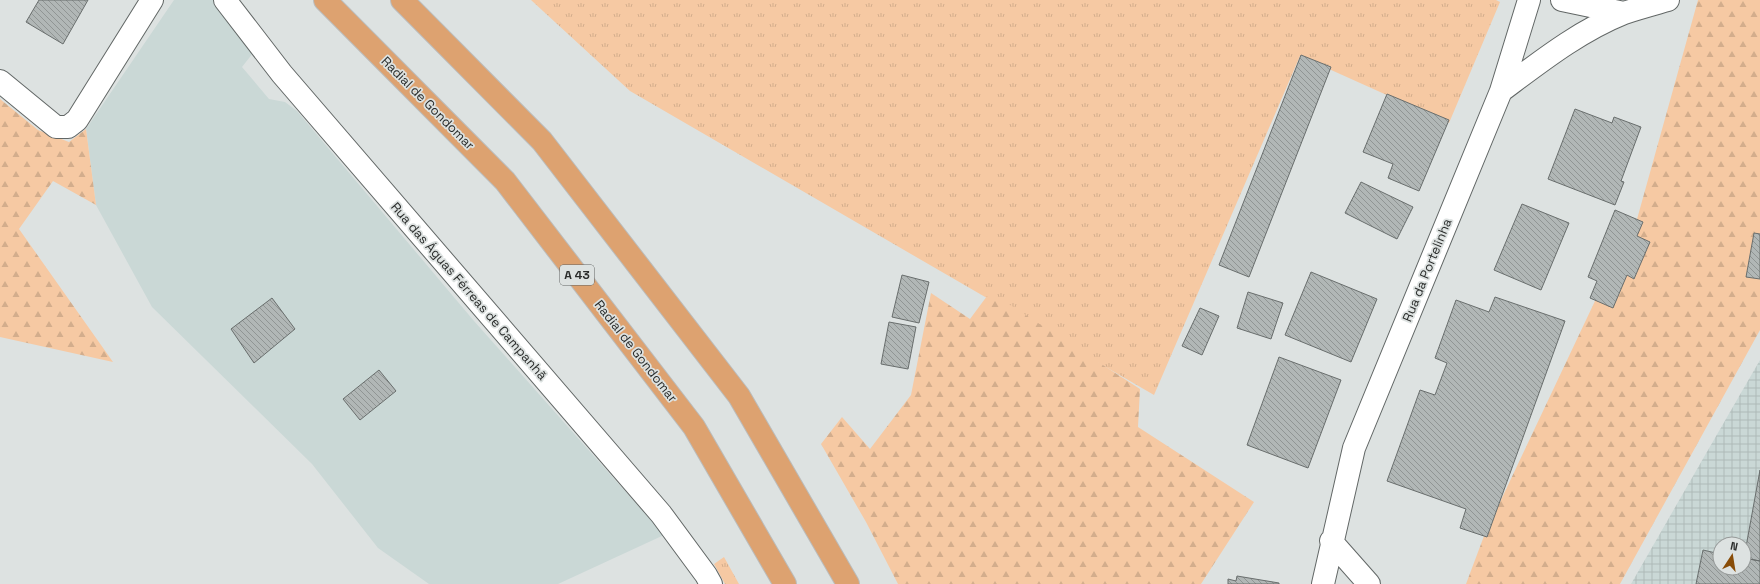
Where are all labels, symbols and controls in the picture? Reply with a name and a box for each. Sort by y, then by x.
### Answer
street label: Radial de Gondomar [378,53,478,153]
street label: Rua das Águas Férreas de Campanhã [387,199,551,384]
street label: Rua da Portelinha [1399,215,1456,324]
road number: A 43 [560,265,594,285]
street label: Radial de Gondomar [591,297,681,406]
north arrow [1712,536,1752,576]
text: N [1729,539,1739,554]

